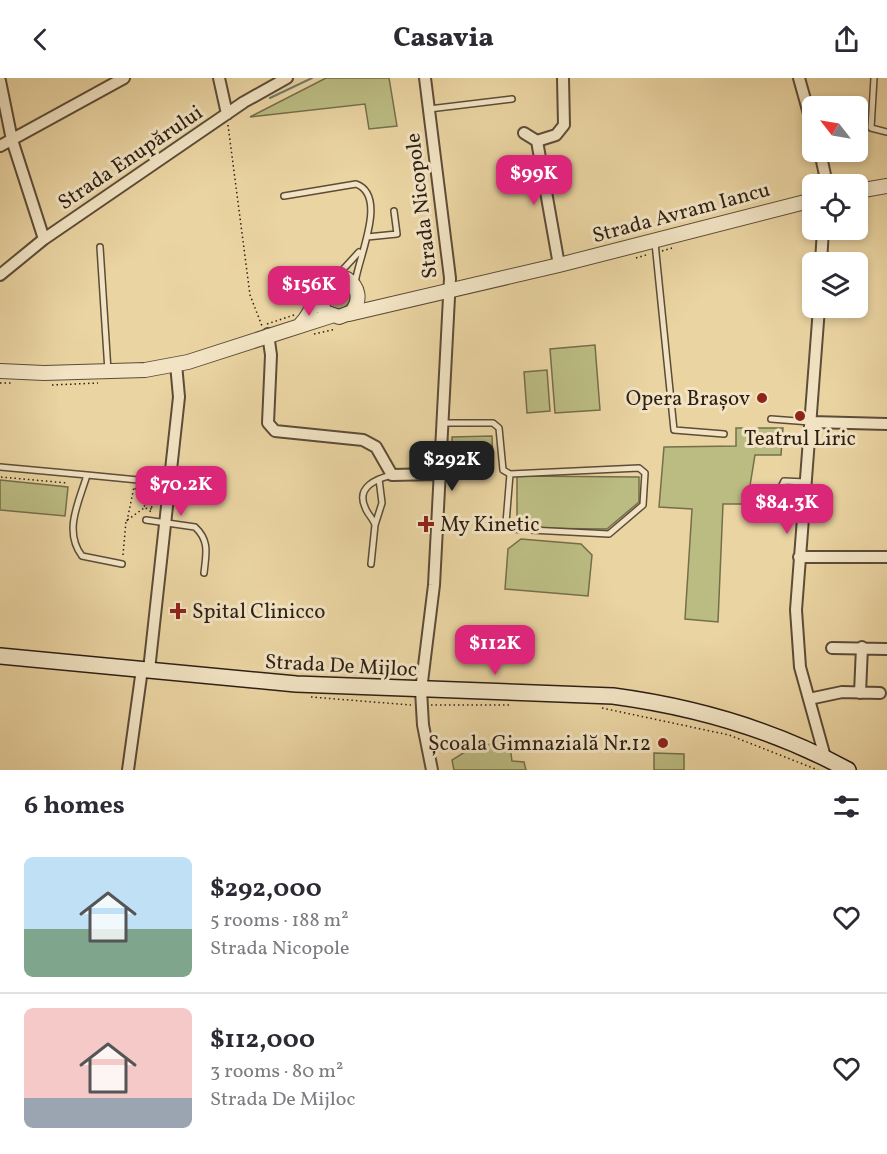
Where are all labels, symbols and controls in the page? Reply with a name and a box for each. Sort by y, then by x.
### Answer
text: Casavia [393,20,494,58]
icon: back [24,23,57,56]
icon: share [830,23,863,56]
north arrow [802,96,868,162]
map controls [802,96,868,318]
street label: Strada Enupărului [53,99,209,218]
street label: Strada Nicopole [399,131,446,280]
pin: $99K [498,155,570,206]
text: $99K [510,160,558,188]
button: locate [802,174,868,240]
street label: Strada Avram Iancu [589,176,774,251]
button: layers [802,252,868,318]
pin: $156K [267,266,351,317]
text: $156K [282,271,336,299]
place label: Opera Brașov [626,385,750,414]
marker: Opera Brașov [755,391,769,405]
marker: Teatrul Liric [793,409,807,423]
place label: Teatrul Liric [744,425,856,454]
pin: $292K [410,441,494,492]
text: $292K [423,446,481,474]
pin: $70.2K [132,466,230,517]
text: $70.2K [150,471,212,499]
pin: $84.3K [738,484,836,535]
text: $84.3K [755,489,819,517]
place label: My Kinetic [440,511,540,540]
marker: My Kinetic [417,515,435,533]
place label: Spital Clinicco [192,598,325,627]
marker: Spital Clinicco [169,602,187,620]
pin: $112K [453,625,537,676]
text: $112K [469,630,521,658]
street label: Strada De Mijloc [264,648,418,685]
place label: Școala Gimnazială Nr.12 [428,730,651,759]
marker: Școala Gimnazială Nr.12 [656,736,670,750]
text: 6 homes [24,788,125,824]
icon: filters [830,790,863,823]
text: $292,000 [210,871,322,907]
icon: home [72,881,144,953]
icon: heart [830,901,863,934]
text: 5 rooms · 188 m² [210,907,349,935]
text: Strada Nicopole [210,935,349,963]
text: $112,000 [210,1022,315,1058]
icon: home [72,1032,144,1104]
icon: heart [830,1052,863,1085]
text: 3 rooms · 80 m² [210,1058,343,1086]
text: Strada De Mijloc [210,1086,355,1114]

